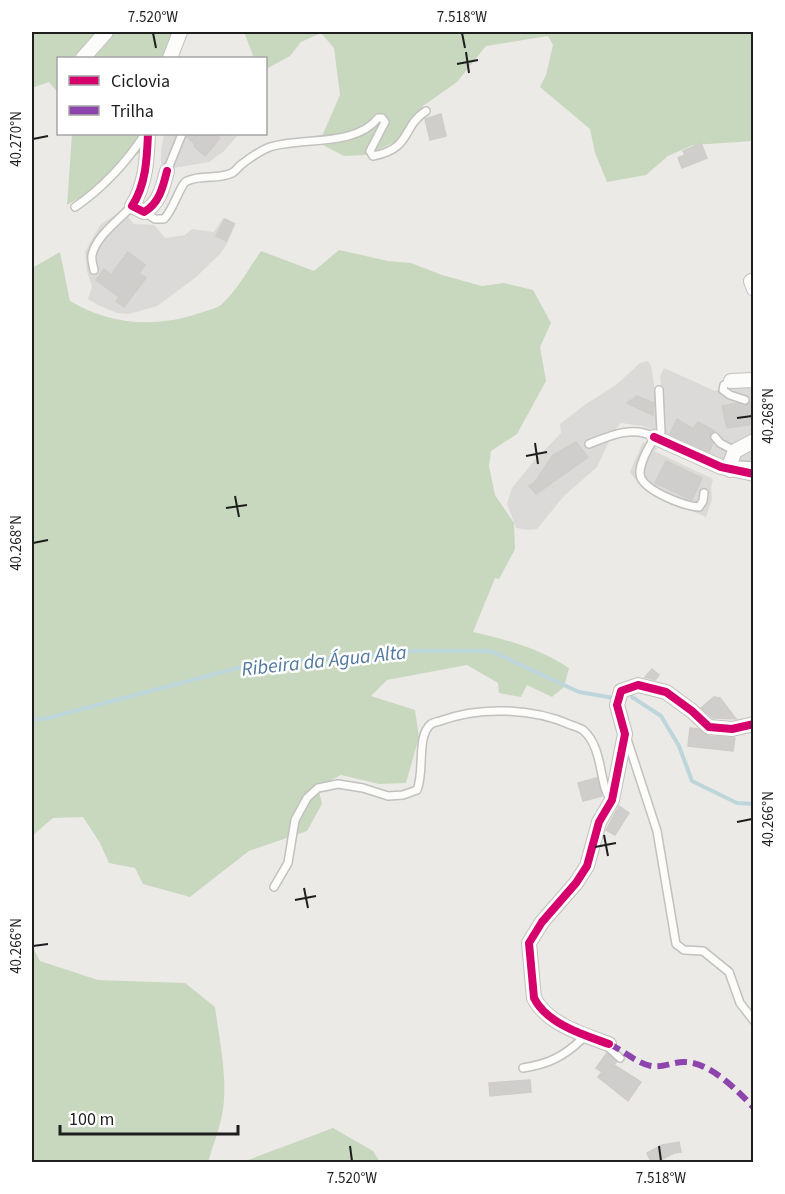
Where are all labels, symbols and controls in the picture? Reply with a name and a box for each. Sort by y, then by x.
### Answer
text: 7.520°W [128,7,178,28]
text: 7.518°W [437,7,487,28]
legend [57,57,267,135]
text: Ciclovia [111,69,170,94]
text: Trilha [111,99,154,124]
text: 40.270°N [6,111,27,167]
text: 40.268°N [758,388,779,444]
text: 40.268°N [6,515,27,571]
water label: Ribeira da Água Alta [240,638,408,684]
text: 40.266°N [758,791,779,847]
text: 40.266°N [6,918,27,974]
scale bar [60,1098,238,1136]
text: 100 m [69,1107,114,1132]
text: 7.520°W [327,1168,377,1189]
text: 7.518°W [636,1168,686,1189]

